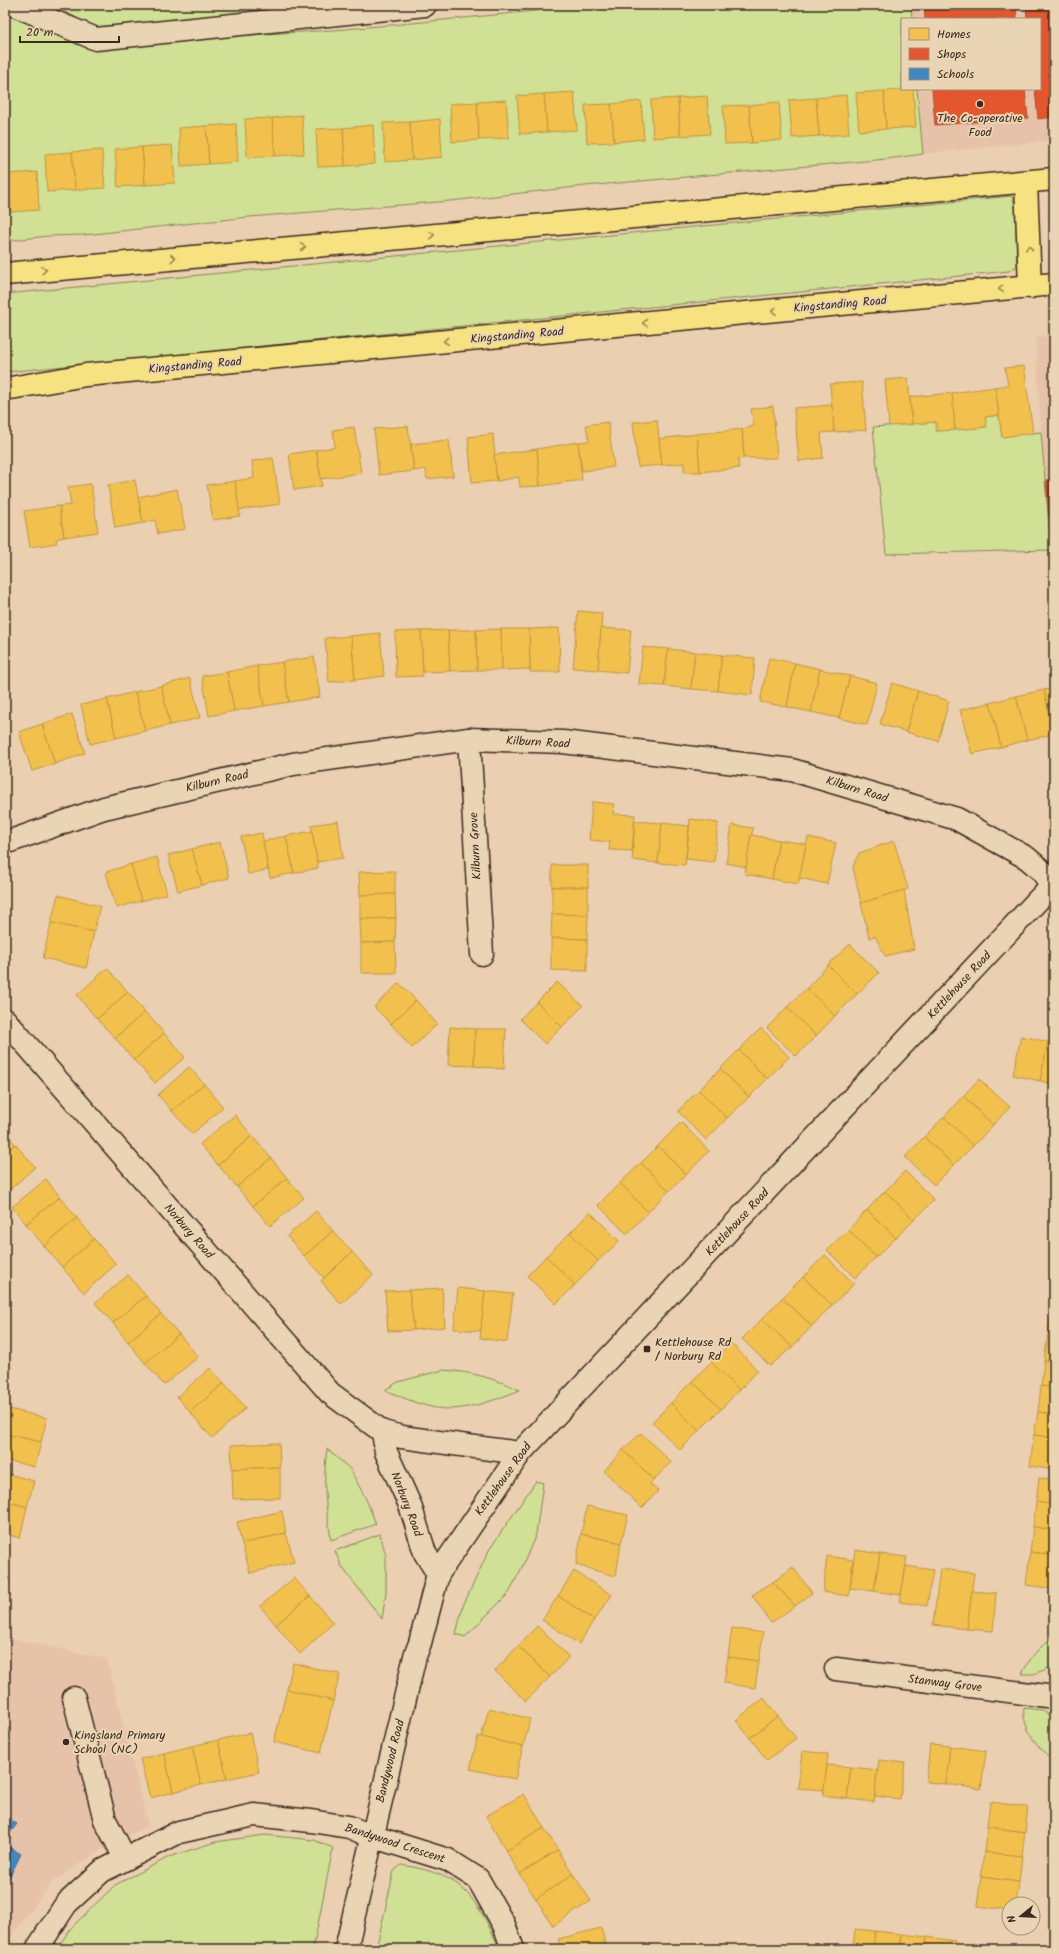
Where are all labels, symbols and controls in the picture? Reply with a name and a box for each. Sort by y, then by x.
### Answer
scale bar [20,18,119,44]
legend [901,18,1041,90]
text: 20 m [26,23,54,42]
text: Homes [937,25,971,44]
text: Shops [937,45,966,64]
text: Schools [937,65,974,84]
marker: The Co-operative Food [975,99,985,109]
place label: The Co-operative Food [937,109,1023,142]
one-way arrow [429,231,435,240]
one-way arrow [300,242,306,251]
one-way arrow [1024,245,1033,251]
one-way arrow [170,254,176,263]
one-way arrow [41,266,47,275]
one-way arrow [998,285,1004,294]
street label: Kingstanding Road [793,291,889,318]
one-way arrow [771,306,777,315]
one-way arrow [642,318,648,327]
street label: Kingstanding Road [470,322,566,349]
one-way arrow [443,337,449,346]
street label: Kingstanding Road [148,352,244,379]
street label: Kilburn Road [505,731,572,754]
street label: Kilburn Road [184,765,252,798]
street label: Kilburn Road [823,771,891,808]
street label: Kilburn Grove [464,811,487,880]
street label: Kettlehouse Road [923,946,997,1024]
street label: Kettlehouse Road [701,1183,775,1261]
street label: Norbury Road [159,1199,219,1264]
place label: Kettlehouse Rd / Norbury Rd [655,1333,732,1366]
marker: Kettlehouse Rd / Norbury Rd [642,1344,652,1354]
street label: Kettlehouse Road [470,1438,537,1520]
street label: Norbury Road [385,1469,428,1540]
street label: Stanway Grove [907,1670,984,1698]
street label: Bandywood Road [371,1717,410,1805]
place label: Kingsland Primary School (NC) [74,1726,165,1759]
marker: Kingsland Primary School (NC) [61,1737,71,1747]
street label: Bandywood Crescent [342,1818,448,1869]
north arrow [1001,1896,1041,1936]
text: N [1003,1913,1022,1925]

